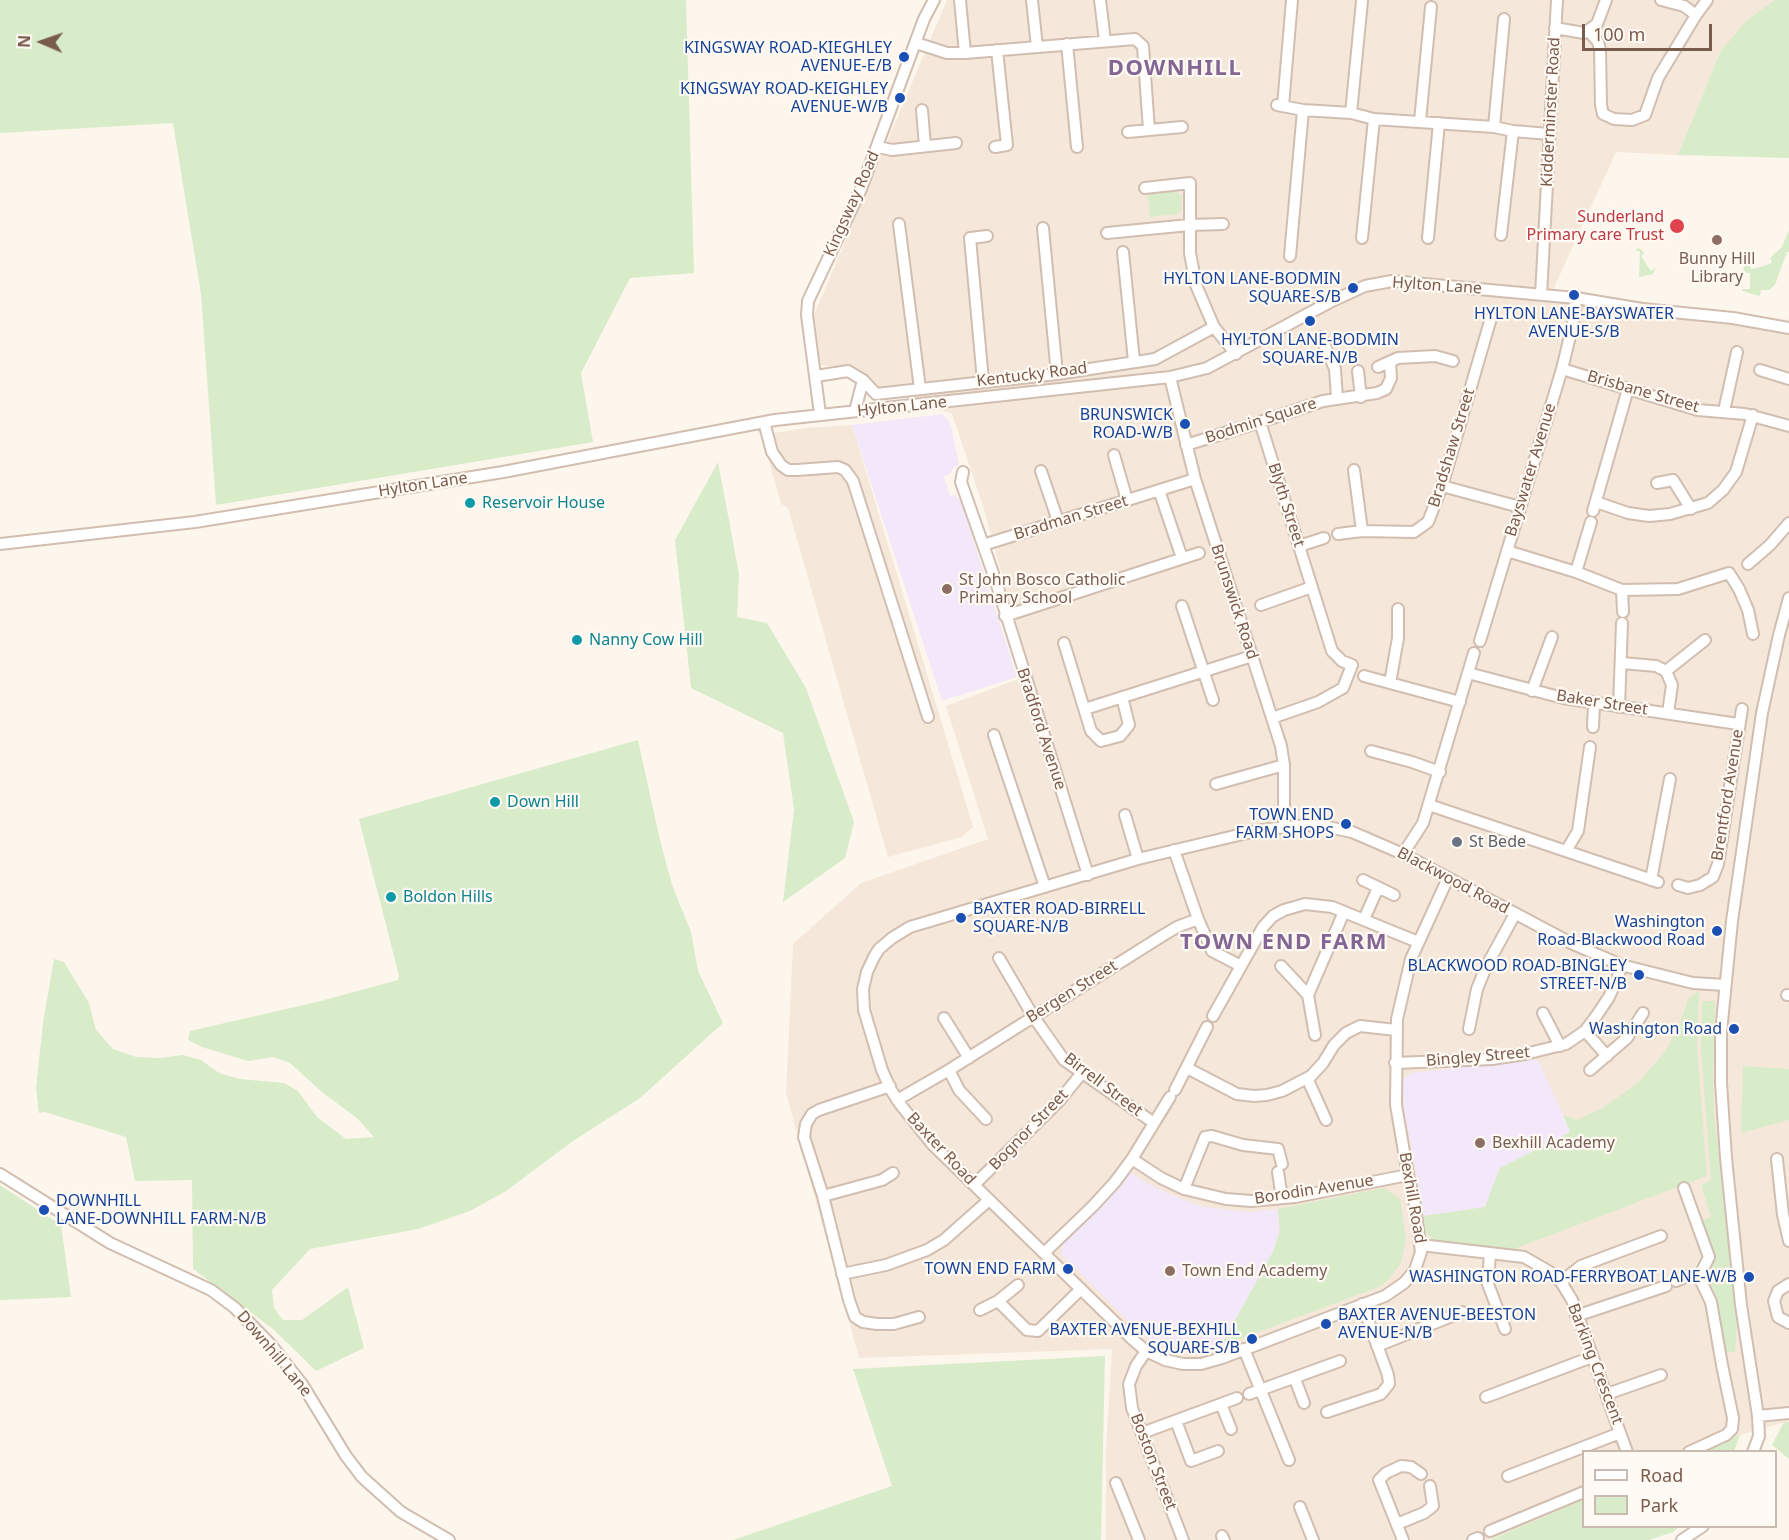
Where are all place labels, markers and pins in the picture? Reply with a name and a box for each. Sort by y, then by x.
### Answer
place label: KINGSWAY ROAD-KIEGHLEY AVENUE-E/B [684,38,892,76]
marker: KINGSWAY ROAD-KIEGHLEY AVENUE-E/B [897,50,911,64]
place label: KINGSWAY ROAD-KEIGHLEY AVENUE-W/B [680,79,888,117]
marker: KINGSWAY ROAD-KEIGHLEY AVENUE-W/B [893,91,907,105]
place label: Sunderland Primary care Trust [1527,207,1664,245]
marker: Sunderland Primary care Trust [1668,217,1686,235]
marker: Bunny Hill Library [1710,233,1724,247]
place label: Bunny Hill Library [1679,249,1755,287]
place label: HYLTON LANE-BODMIN SQUARE-S/B [1163,269,1341,307]
marker: HYLTON LANE-BODMIN SQUARE-S/B [1346,281,1360,295]
marker: HYLTON LANE-BAYSWATER AVENUE-S/B [1567,288,1581,302]
place label: HYLTON LANE-BAYSWATER AVENUE-S/B [1474,304,1674,342]
marker: HYLTON LANE-BODMIN SQUARE-N/B [1303,314,1317,328]
place label: HYLTON LANE-BODMIN SQUARE-N/B [1221,330,1399,368]
place label: BRUNSWICK ROAD-W/B [1080,405,1173,443]
marker: BRUNSWICK ROAD-W/B [1178,417,1192,431]
place label: Reservoir House [482,493,605,513]
marker: Reservoir House [463,496,477,510]
place label: St John Bosco Catholic Primary School [959,570,1125,608]
marker: St John Bosco Catholic Primary School [940,582,954,596]
place label: Nanny Cow Hill [589,630,703,650]
marker: Nanny Cow Hill [570,633,584,647]
place label: Down Hill [507,792,579,812]
marker: Down Hill [488,795,502,809]
place label: TOWN END FARM SHOPS [1236,805,1334,843]
marker: TOWN END FARM SHOPS [1339,817,1353,831]
place label: St Bede [1469,832,1526,852]
marker: St Bede [1450,835,1464,849]
place label: Boldon Hills [403,887,493,907]
marker: Boldon Hills [384,890,398,904]
place label: BAXTER ROAD-BIRRELL SQUARE-N/B [973,899,1145,937]
marker: BAXTER ROAD-BIRRELL SQUARE-N/B [954,911,968,925]
place label: Washington Road-Blackwood Road [1537,912,1705,950]
marker: Washington Road-Blackwood Road [1710,924,1724,938]
place label: BLACKWOOD ROAD-BINGLEY STREET-N/B [1408,956,1627,994]
marker: BLACKWOOD ROAD-BINGLEY STREET-N/B [1632,968,1646,982]
place label: Washington Road [1589,1019,1722,1039]
marker: Washington Road [1727,1022,1741,1036]
place label: Bexhill Academy [1492,1133,1615,1153]
marker: Bexhill Academy [1473,1136,1487,1150]
place label: DOWNHILL LANE-DOWNHILL FARM-N/B [56,1191,266,1229]
marker: DOWNHILL LANE-DOWNHILL FARM-N/B [37,1203,51,1217]
place label: TOWN END FARM [924,1259,1056,1279]
place label: Town End Academy [1182,1261,1327,1281]
marker: TOWN END FARM [1061,1262,1075,1276]
marker: Town End Academy [1163,1264,1177,1278]
place label: WASHINGTON ROAD-FERRYBOAT LANE-W/B [1409,1267,1737,1287]
marker: WASHINGTON ROAD-FERRYBOAT LANE-W/B [1742,1270,1756,1284]
place label: BAXTER AVENUE-BEESTON AVENUE-N/B [1338,1305,1536,1343]
marker: BAXTER AVENUE-BEESTON AVENUE-N/B [1319,1317,1333,1331]
place label: BAXTER AVENUE-BEXHILL SQUARE-S/B [1049,1320,1240,1358]
marker: BAXTER AVENUE-BEXHILL SQUARE-S/B [1245,1332,1259,1346]

